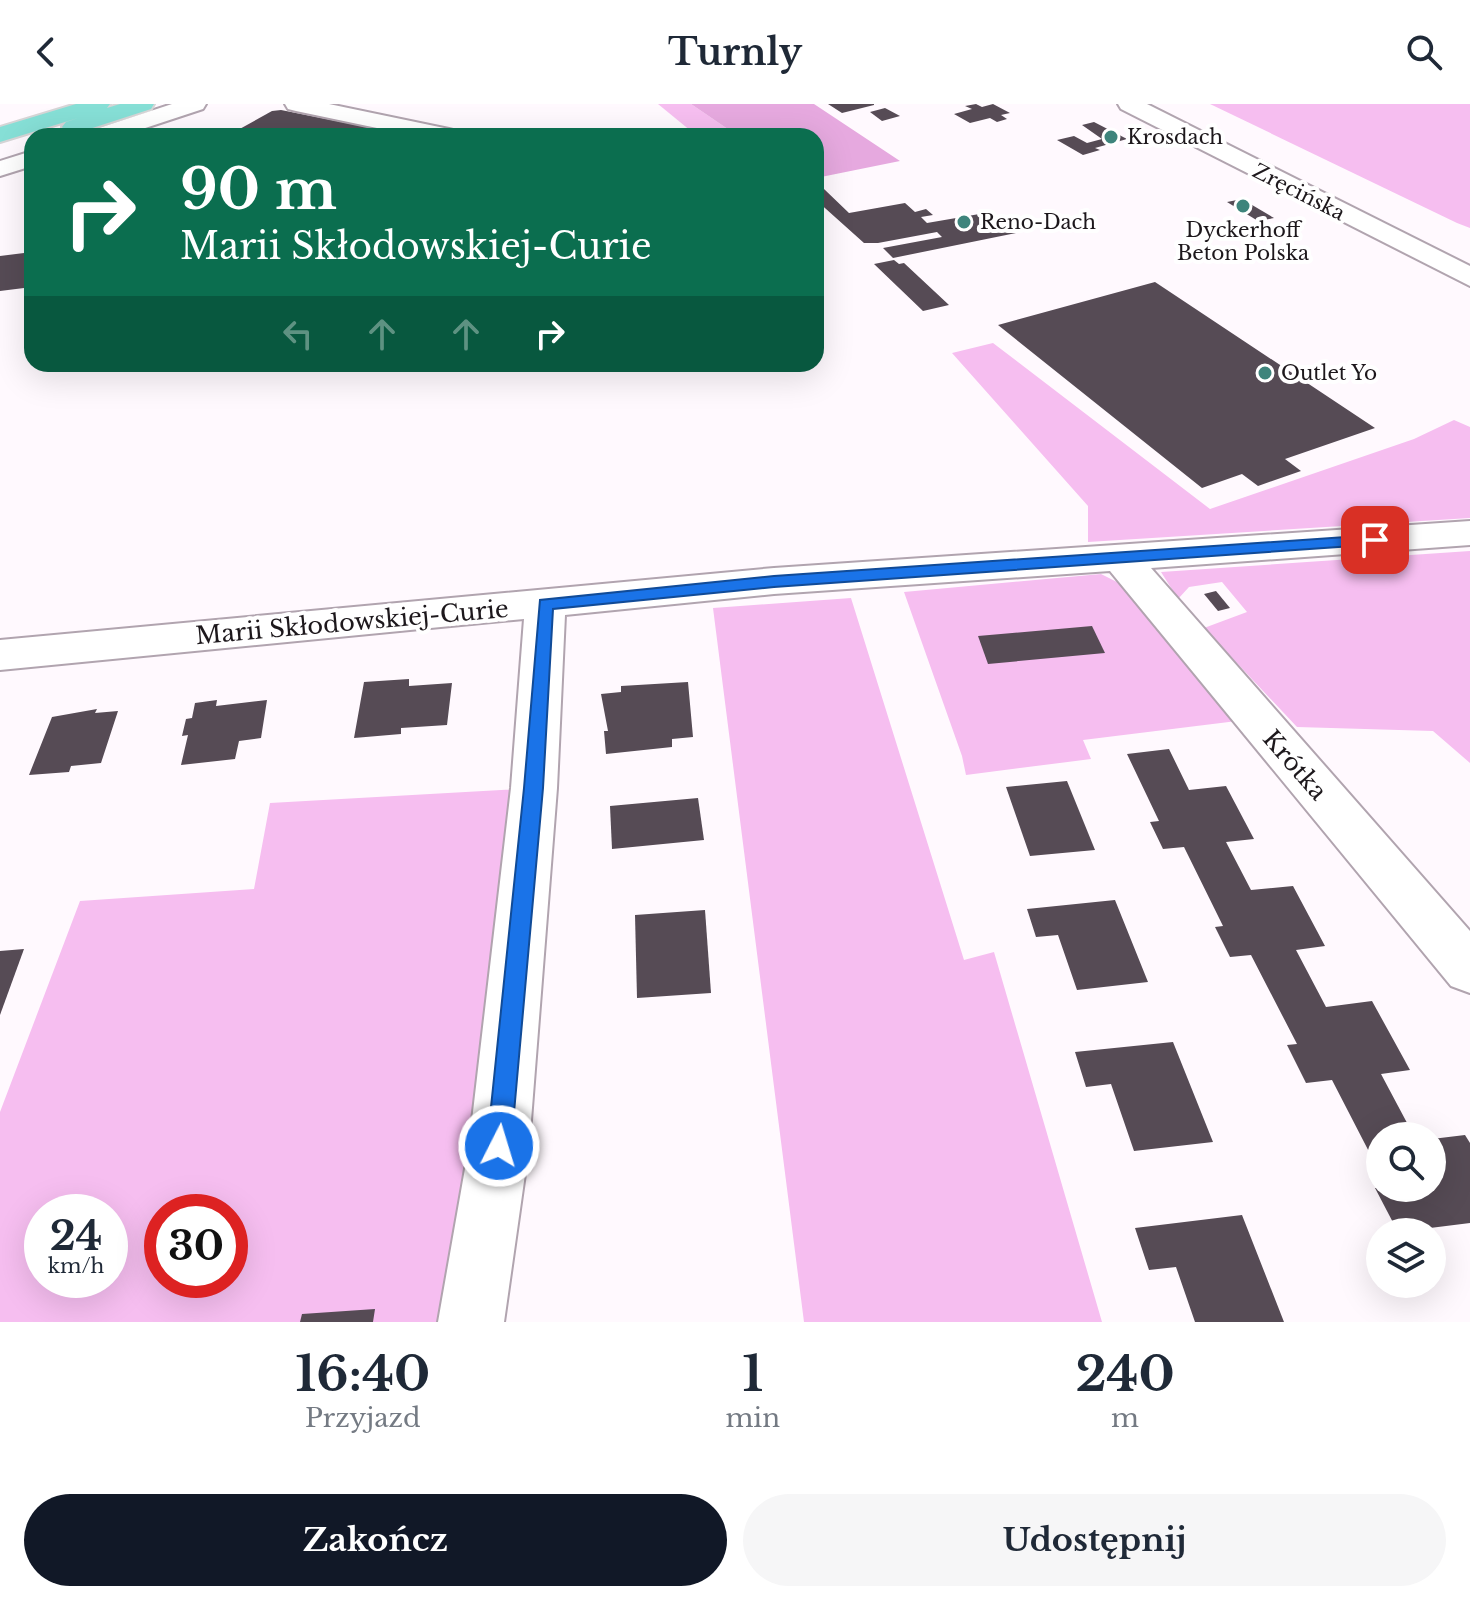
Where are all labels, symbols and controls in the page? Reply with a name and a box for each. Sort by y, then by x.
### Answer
icon: back [24,30,68,74]
text: Turnly [668,30,802,75]
icon: search [1402,30,1446,74]
place label: Krosdach [1127,125,1223,149]
marker: Krosdach [1102,128,1120,146]
text: 90 m [180,155,337,224]
street label: Zręcińska [1249,159,1350,226]
icon: right [48,160,152,264]
marker: Dyckerhoff Beton Polska [1234,197,1252,215]
place label: Reno-Dach [980,210,1096,234]
marker: Reno-Dach [955,213,973,231]
place label: Dyckerhoff Beton Polska [1177,218,1310,265]
text: Marii Skłodowskiej-Curie [180,224,652,269]
icon: left [276,312,320,356]
icon: ahead [360,312,404,356]
icon: ahead [444,312,488,356]
icon: right [528,312,572,356]
place label: Outlet Yo [1281,361,1377,385]
marker: Outlet Yo [1256,364,1274,382]
pin [1341,506,1409,574]
icon: arrive [1353,518,1397,562]
street label: Marii Skłodowskiej-Curie [194,594,510,650]
street label: Krótka [1257,724,1334,806]
position arrow [457,1104,541,1188]
map controls [1366,1122,1446,1298]
button: search [1366,1122,1446,1202]
speed limit sign: 30 [144,1194,248,1298]
text: 24 [50,1211,102,1261]
button: layers [1366,1218,1446,1298]
text: km/h [48,1254,104,1278]
text: 16:40 [295,1344,430,1404]
text: 1 [742,1344,763,1404]
text: 240 [1075,1344,1175,1404]
text: Przyjazd [305,1402,421,1434]
text: min [725,1402,780,1434]
text: m [1111,1402,1139,1434]
button: Zakończ [24,1494,727,1586]
button: Udostępnij [743,1494,1446,1586]

